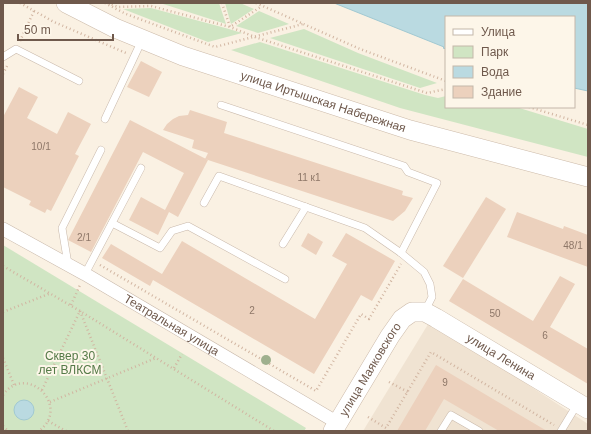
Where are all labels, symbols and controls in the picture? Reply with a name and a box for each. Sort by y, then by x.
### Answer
scale bar [18,16,113,42]
legend [445,16,575,108]
text: 50 m [24,23,51,37]
text: Улица [481,25,515,39]
text: Парк [481,45,509,59]
text: Вода [481,65,509,79]
street label: улица Иртышская Набережная [239,68,408,135]
text: Здание [481,85,522,99]
house number: 10/1 [31,141,51,152]
house number: 11 к1 [297,172,321,183]
house number: 2/1 [77,232,91,243]
house number: 48/1 [563,240,583,251]
street label: Театральная улица [121,292,222,359]
house number: 2 [249,305,255,316]
house number: 50 [489,308,501,319]
street label: улица Маяковского [337,320,404,419]
house number: 6 [542,330,548,341]
street label: улица Ленина [464,331,538,383]
park label: Сквер 30 лет ВЛКСМ [38,349,102,377]
house number: 9 [442,377,448,388]

